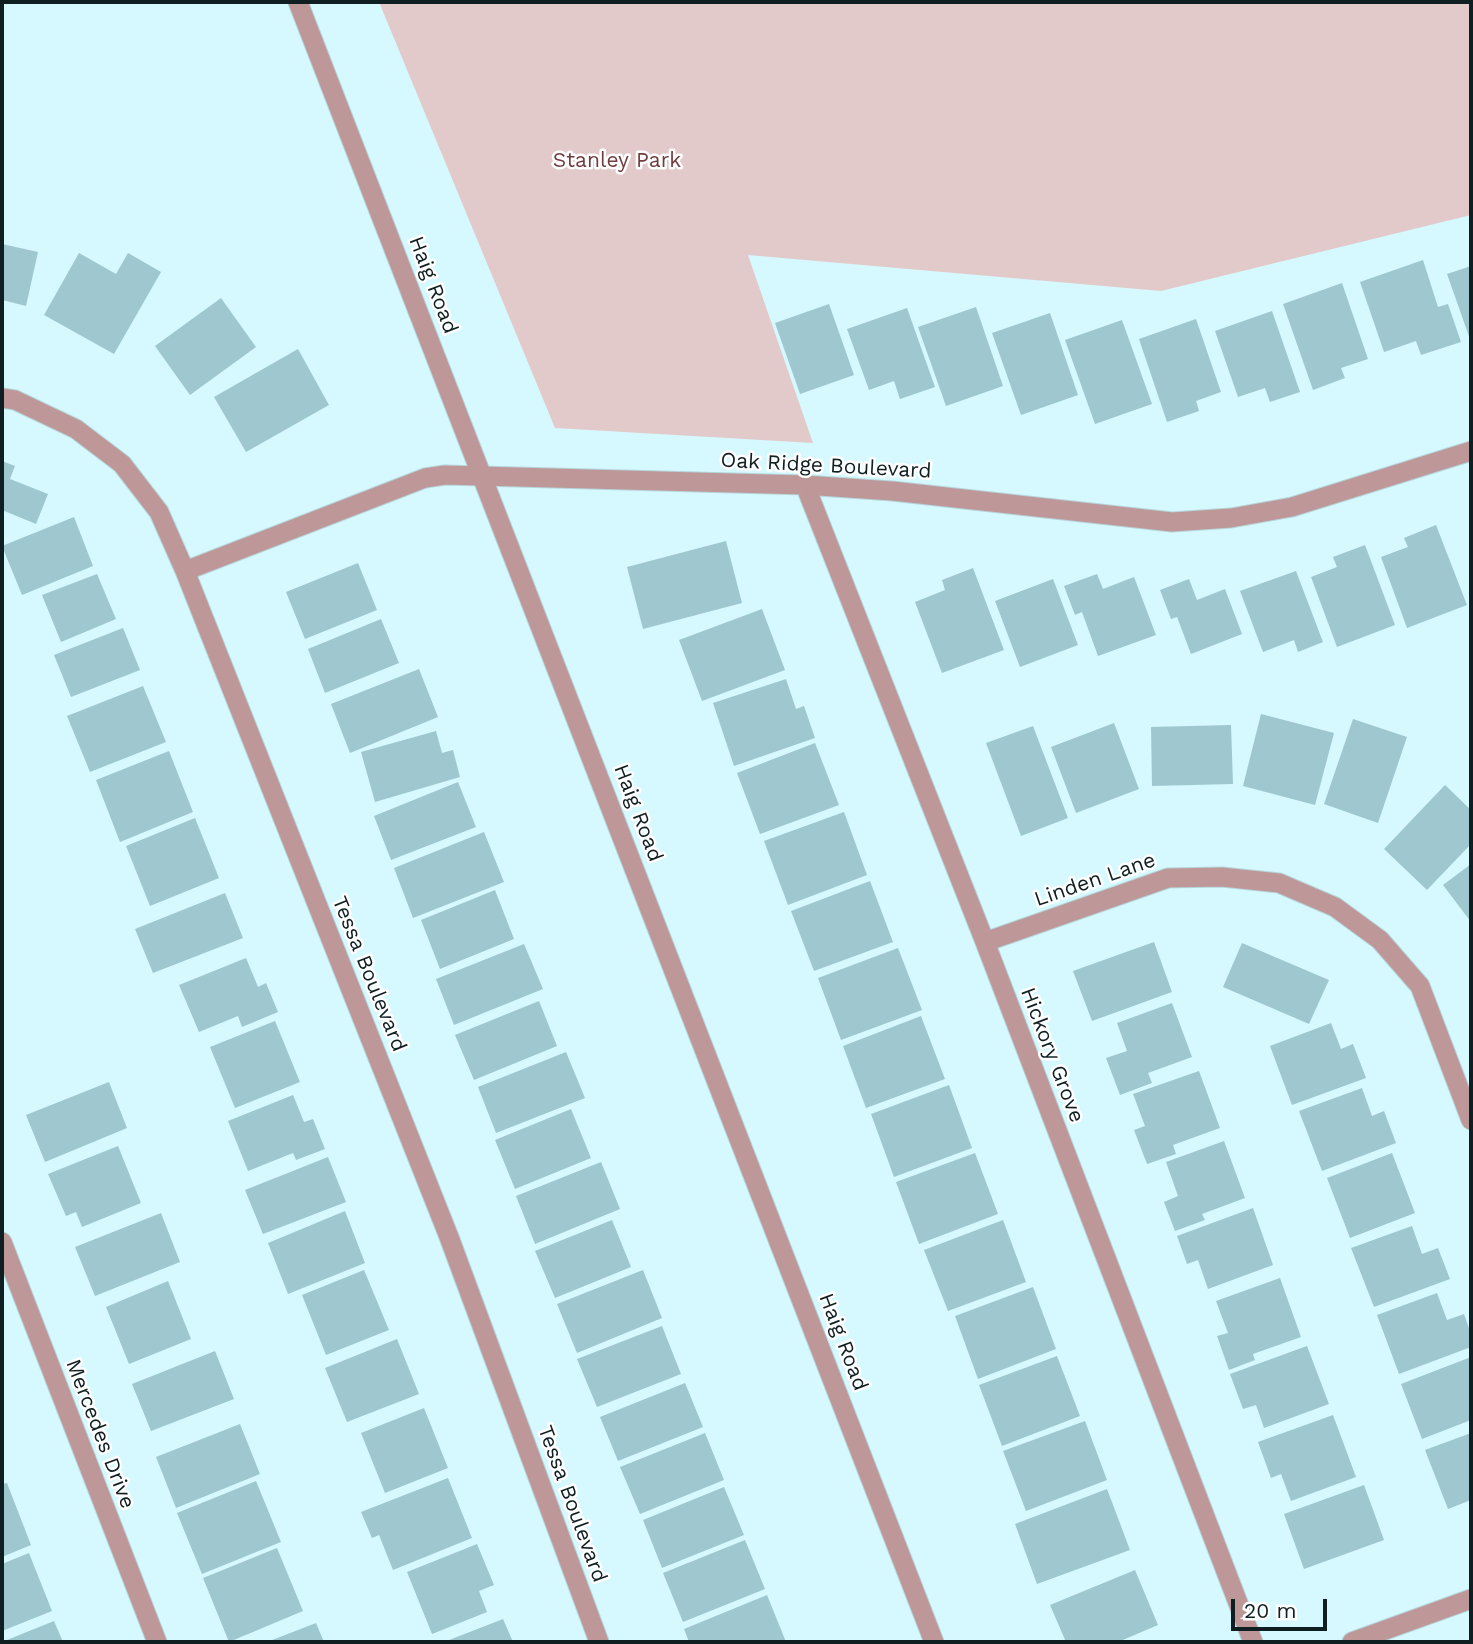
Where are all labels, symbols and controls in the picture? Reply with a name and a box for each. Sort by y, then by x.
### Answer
park label: Stanley Park [553,148,681,174]
street label: Haig Road [403,233,463,337]
street label: Oak Ridge Boulevard [720,448,932,484]
street label: Haig Road [608,761,668,865]
street label: Linden Lane [1031,848,1159,912]
street label: Tessa Boulevard [326,893,412,1055]
street label: Hickory Grove [1015,984,1089,1126]
street label: Haig Road [813,1290,873,1394]
street label: Mercedes Drive [60,1356,140,1512]
street label: Tessa Boulevard [532,1422,612,1586]
scale bar [1235,1584,1331,1628]
text: 20 m [1244,1598,1296,1623]

